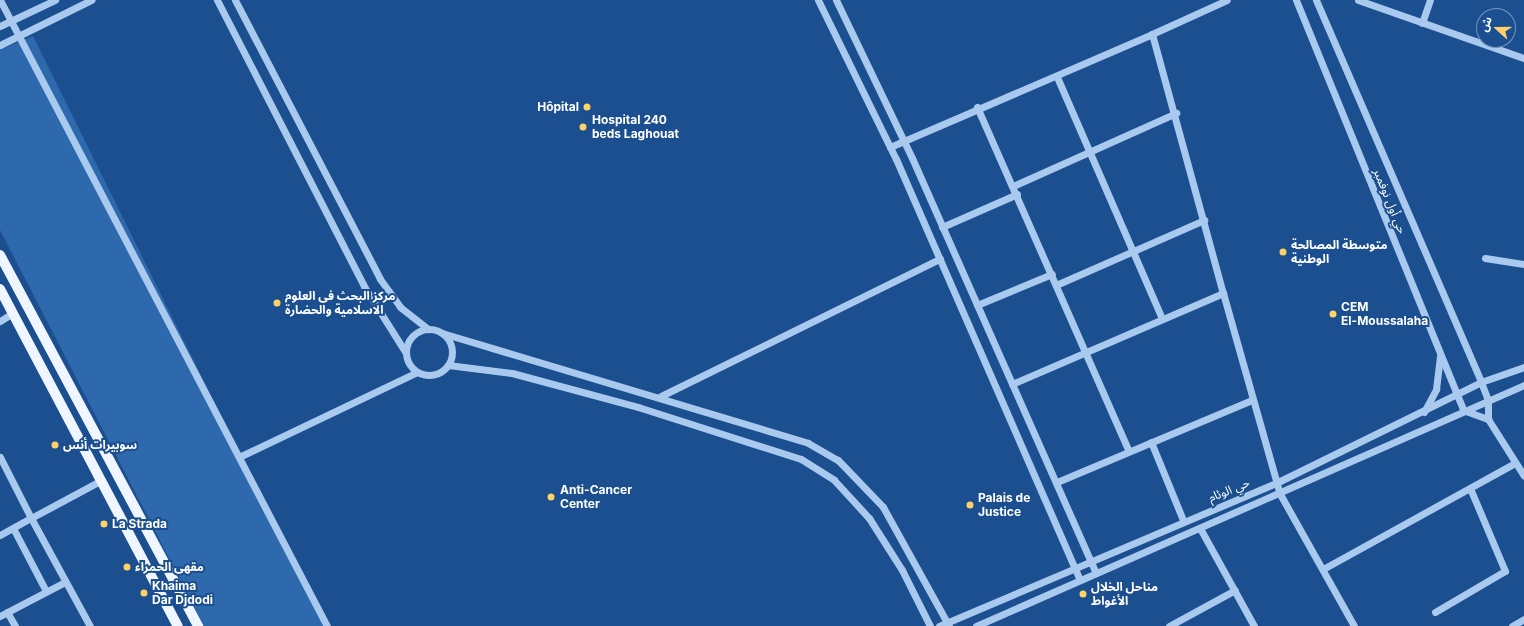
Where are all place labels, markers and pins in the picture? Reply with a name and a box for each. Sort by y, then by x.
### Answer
place label: Hôpital [537,100,579,114]
marker: Hôpital [582,102,592,112]
place label: Hospital 240 beds Laghouat [592,113,679,141]
marker: Hospital 240 beds Laghouat [577,121,589,133]
place label: متوسطة المصالحة الوطنية [1291,238,1388,266]
marker: متوسطة المصالحة الوطنية [1278,247,1288,257]
place label: مركز البحث في العلوم الاسلامية والحضارة [285,289,395,317]
marker: مركز البحث في العلوم الاسلامية والحضارة [272,298,282,308]
place label: CEM El-Moussalaha [1341,300,1428,328]
marker: CEM El-Moussalaha [1328,309,1338,319]
place label: سوبيرات أنس [63,438,137,452]
marker: سوبيرات أنس [50,440,60,450]
place label: Anti-Cancer Center [560,483,632,511]
marker: Anti-Cancer Center [545,491,557,503]
place label: Palais de Justice [978,491,1030,519]
marker: Palais de Justice [965,500,975,510]
place label: La Strada [112,517,167,531]
marker: La Strada [99,519,109,529]
place label: مقهى الحمراء [135,560,204,574]
marker: مقهى الحمراء [122,562,132,572]
place label: Khaima Dar Djdodi [152,579,213,607]
place label: مناحل الخلال الأغواط [1091,580,1158,608]
marker: Khaima Dar Djdodi [139,588,149,598]
marker: مناحل الخلال الأغواط [1078,589,1088,599]

